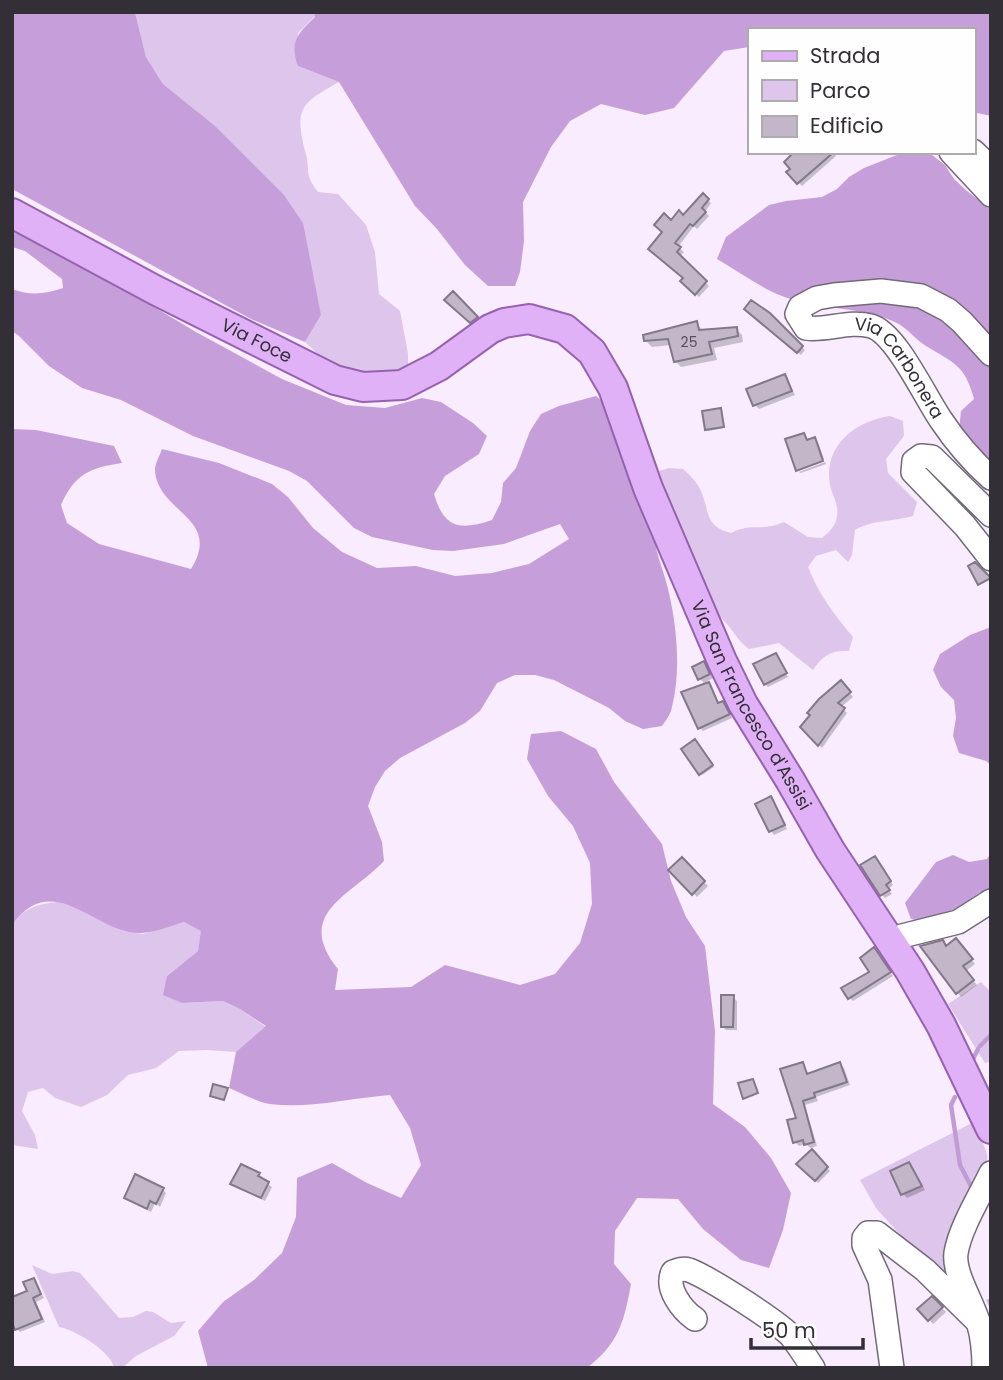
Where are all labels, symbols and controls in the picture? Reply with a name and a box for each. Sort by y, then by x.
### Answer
legend [748,28,975,154]
text: Strada [810,41,880,70]
text: Parco [810,76,870,105]
text: Edificio [810,111,884,140]
street label: Via Carbonera [854,311,950,423]
street label: Via Foce [217,312,297,369]
house number: 25 [681,332,697,352]
street label: Via San Francesco d'Assisi [685,596,818,815]
scale bar [751,1306,863,1350]
text: 50 m [762,1316,816,1345]

